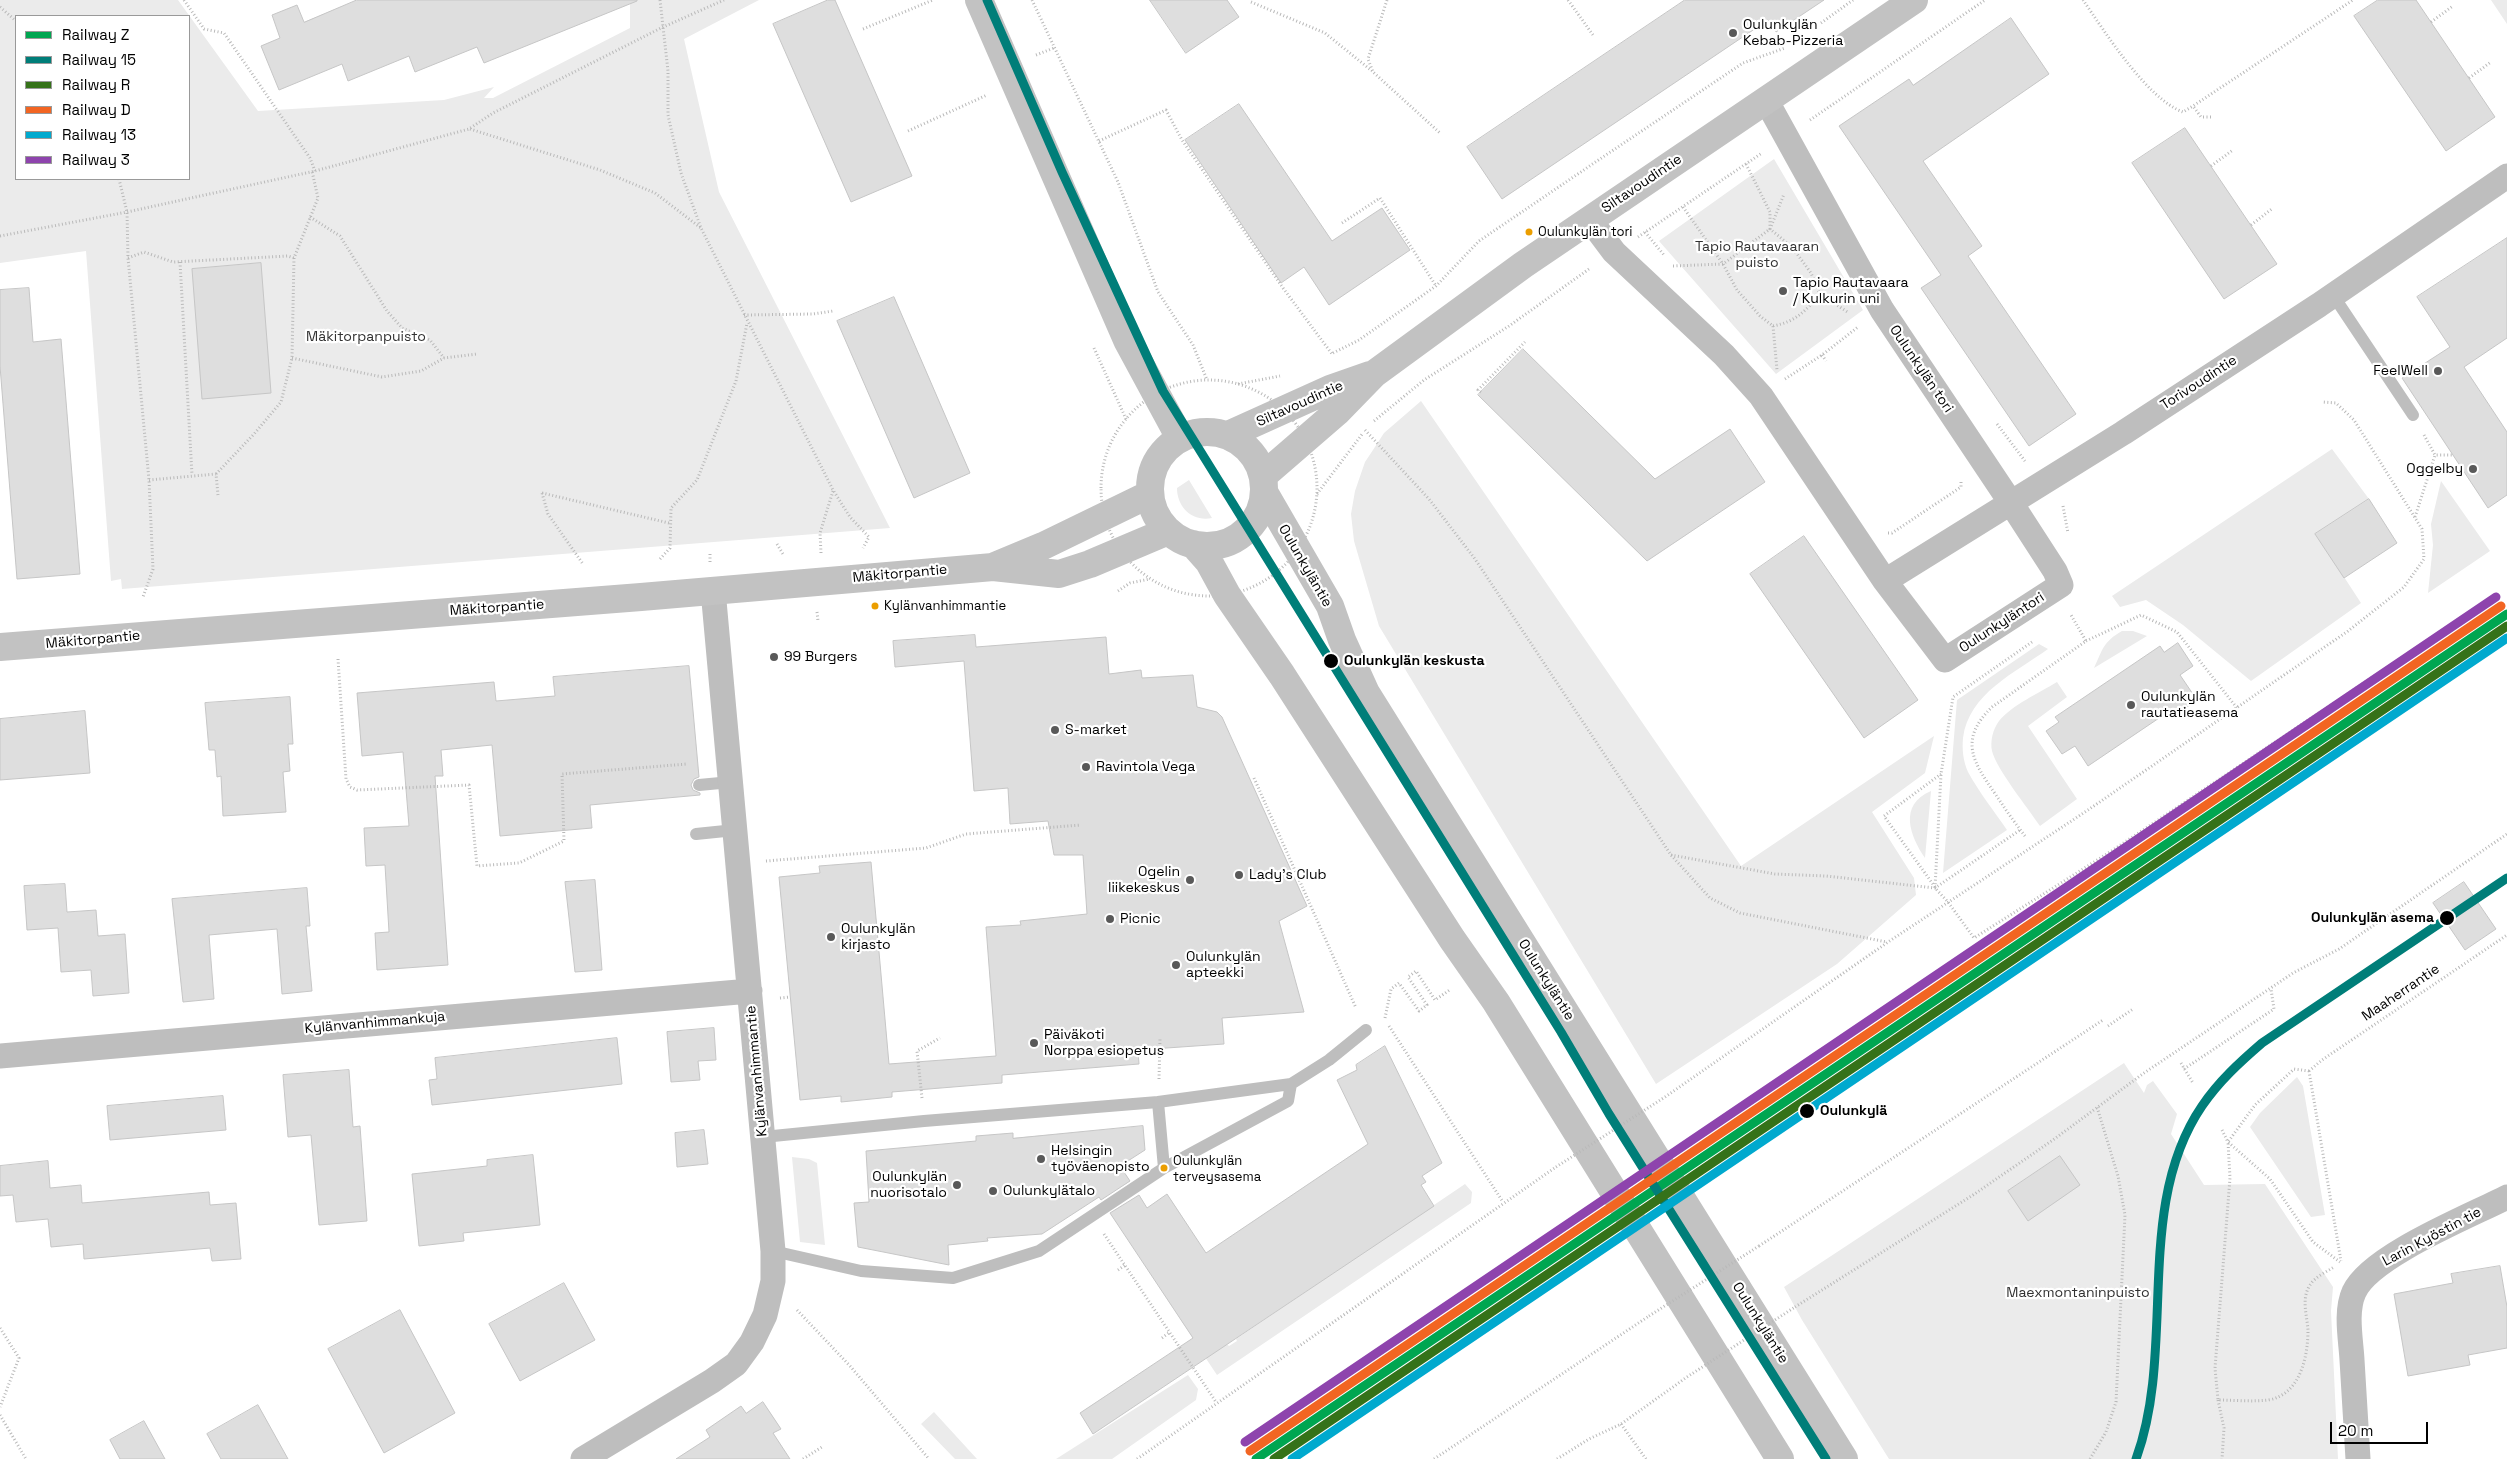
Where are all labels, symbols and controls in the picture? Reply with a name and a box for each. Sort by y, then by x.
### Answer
legend [15,15,190,180]
place label: Oulunkylän Kebab-Pizzeria [1743,17,1843,49]
text: Railway Z [62,25,129,44]
marker: Oulunkylän Kebab-Pizzeria [1727,27,1739,39]
text: Railway 15 [62,50,136,69]
text: Railway R [62,75,130,94]
text: Railway D [62,100,131,119]
text: Railway 13 [62,125,136,144]
text: Railway 3 [62,150,130,169]
street label: Siltavoudintie [1599,151,1685,217]
place label: Oulunkylän tori [1538,224,1633,240]
marker: Oulunkylän tori [1524,227,1534,237]
park label: Tapio Rautavaaran puisto [1695,239,1819,272]
place label: Tapio Rautavaara / Kulkurin uni [1793,275,1909,308]
marker: Tapio Rautavaara / Kulkurin uni [1777,285,1789,297]
street label: Oulunkylän tori [1886,322,1956,416]
park label: Mäkitorpanpuisto [306,329,426,345]
street label: Torivoudintie [2158,352,2240,414]
place label: FeelWell [2373,363,2428,379]
marker: FeelWell [2432,365,2444,377]
street label: Siltavoudintie [1254,377,1346,431]
place label: Oggelby [2406,461,2463,477]
marker: Oggelby [2467,463,2479,475]
street label: Oulunkyläntie [1275,522,1335,610]
street label: Mäkitorpantie [852,561,948,587]
street label: Oulunkyläntori [1956,589,2048,657]
street label: Mäkitorpantie [449,596,545,620]
place label: Kylänvanhimmantie [884,598,1006,614]
marker: Kylänvanhimmantie [870,601,880,611]
street label: Mäkitorpantie [45,627,141,653]
place label: 99 Burgers [784,649,857,665]
marker: 99 Burgers [768,651,780,663]
marker: Oulunkylän keskusta [1322,652,1340,670]
place label: Oulunkylän keskusta [1344,653,1485,669]
place label: Oulunkylän rautatieasema [2141,689,2238,722]
marker: Oulunkylän rautatieasema [2125,699,2137,711]
place label: S-market [1065,722,1127,738]
marker: S-market [1049,724,1061,736]
place label: Ravintola Vega [1096,759,1195,775]
marker: Ravintola Vega [1080,761,1092,773]
place label: Ogelin liikekeskus [1108,864,1180,896]
place label: Lady's Club [1249,867,1327,883]
marker: Lady's Club [1233,869,1245,881]
marker: Ogelin liikekeskus [1184,874,1196,886]
marker: Oulunkylän asema [2438,909,2456,927]
place label: Oulunkylän asema [2311,910,2434,926]
place label: Picnic [1120,911,1161,927]
marker: Picnic [1104,913,1116,925]
place label: Oulunkylän kirjasto [841,921,916,954]
marker: Oulunkylän kirjasto [825,931,837,943]
street label: Oulunkyläntie [1514,936,1578,1024]
place label: Oulunkylän apteekki [1186,949,1261,982]
marker: Oulunkylän apteekki [1170,959,1182,971]
street label: Maaherrantie [2359,961,2443,1025]
street label: Kylänvanhimmantie [743,1005,771,1137]
street label: Kylänvanhimmankuja [304,1008,446,1038]
place label: Päiväkoti Norppa esiopetus [1044,1027,1164,1060]
marker: Päiväkoti Norppa esiopetus [1028,1037,1040,1049]
marker: Oulunkylä [1798,1102,1816,1120]
place label: Oulunkylä [1820,1103,1887,1119]
place label: Helsingin työväenopisto [1051,1143,1150,1176]
marker: Helsingin työväenopisto [1035,1153,1047,1165]
place label: Oulunkylän terveysasema [1173,1153,1261,1184]
marker: Oulunkylän terveysasema [1159,1163,1169,1173]
place label: Oulunkylän nuorisotalo [870,1169,947,1202]
marker: Oulunkylän nuorisotalo [951,1179,963,1191]
place label: Oulunkylätalo [1003,1183,1095,1199]
marker: Oulunkylätalo [987,1185,999,1197]
street label: Larin Kyöstin tie [2380,1204,2484,1270]
street label: Oulunkyläntie [1728,1279,1792,1367]
park label: Maexmontaninpuisto [2006,1285,2150,1301]
scale bar [2332,1412,2430,1444]
text: 20 m [2338,1421,2373,1440]

